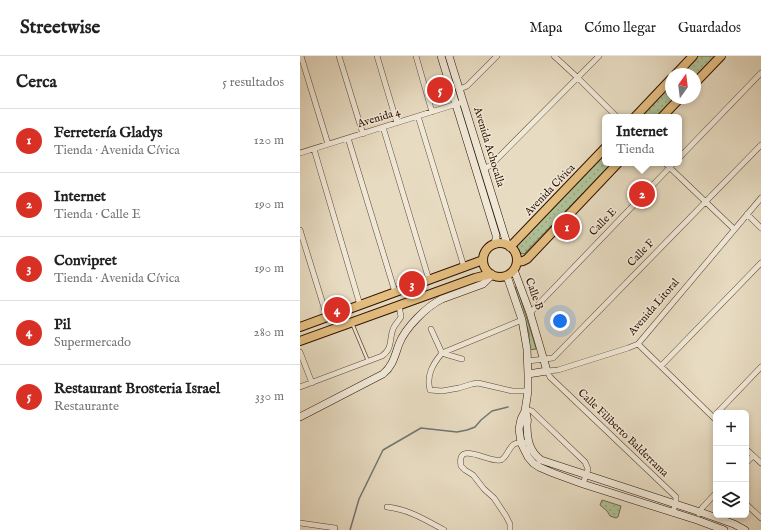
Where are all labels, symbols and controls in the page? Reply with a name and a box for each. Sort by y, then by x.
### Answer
text: Streetwise [20,16,100,40]
text: Mapa [529,19,562,37]
text: Cómo llegar [584,19,656,37]
text: Guardados [678,19,741,37]
north arrow [665,68,701,104]
text: Cerca [16,72,57,93]
text: 5 resultados [222,74,284,91]
pin: 5 [427,75,453,105]
street label: Avenida Achocalla [470,104,508,189]
street label: Avenida 4 [355,105,403,131]
popup [602,114,682,166]
text: Internet [616,122,668,141]
text: Ferretería Gladys [54,123,163,142]
text: 1 [27,132,31,149]
text: 120 m [254,132,284,149]
text: Tienda [616,141,654,158]
text: Tienda · Avenida Cívica [54,142,180,159]
street label: Avenida Cívica [521,161,578,220]
pin: 2 [629,179,655,209]
text: Internet [54,187,106,206]
text: 2 [26,196,32,213]
text: 190 m [254,196,284,213]
street label: Calle E [586,205,620,239]
text: Tienda · Calle E [54,206,141,223]
pin: 1 [554,212,580,242]
street label: Calle F [624,236,658,270]
text: Convipret [54,251,117,270]
text: 3 [27,260,31,277]
text: 190 m [254,260,284,277]
pin: 3 [399,269,425,299]
text: Tienda · Avenida Cívica [54,270,180,287]
street label: Calle B [522,276,546,312]
street label: Avenida Litoral [625,276,683,339]
pin: 4 [324,295,350,325]
your location [550,311,570,331]
text: Pil [54,315,71,334]
text: 4 [26,324,32,341]
text: 280 m [254,324,284,341]
text: Supermercado [54,334,131,351]
text: Restaurant Brosteria Israel [54,379,220,398]
street label: Calle Filiberto Balderrama [575,386,672,480]
text: 5 [27,388,31,405]
text: 330 m [255,388,284,405]
text: Restaurante [54,398,119,415]
map controls [713,410,749,518]
button: + [713,410,749,446]
button: − [713,446,749,482]
button: layers [713,482,749,518]

